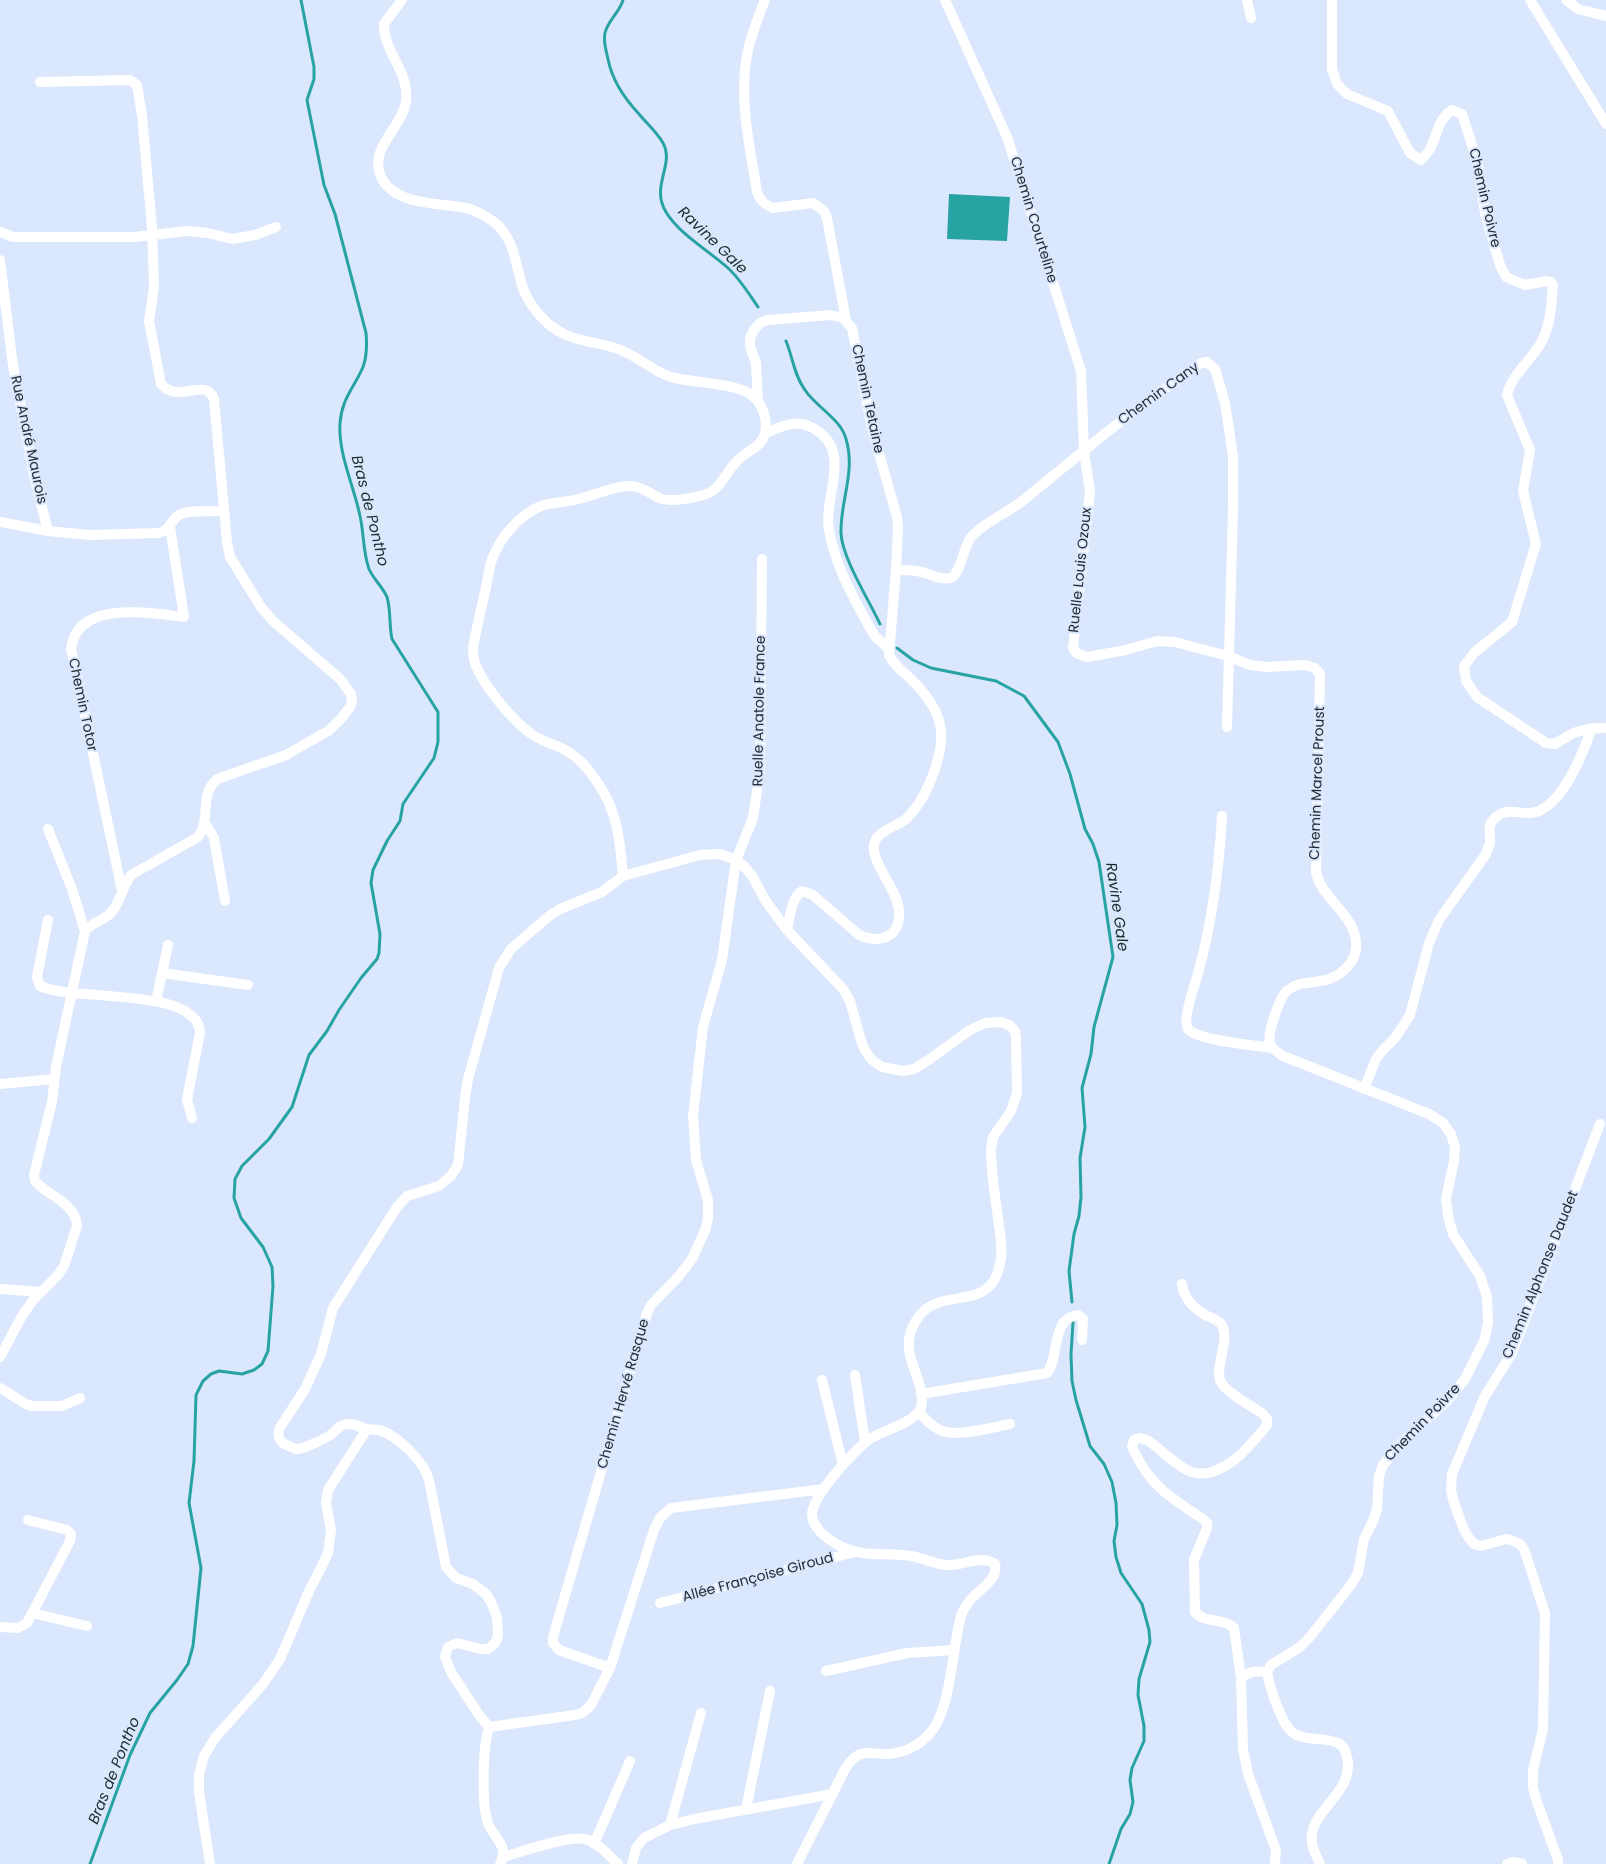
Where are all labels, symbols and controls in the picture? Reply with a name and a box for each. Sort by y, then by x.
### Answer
street label: Chemin Poivre [1464,147,1504,249]
street label: Chemin Courteline [1006,155,1060,285]
water label: Ravine Gale [674,203,750,279]
street label: Chemin Tetaine [847,343,887,455]
street label: Chemin Cany [1115,359,1203,429]
street label: Rue André Maurois [6,374,50,506]
water label: Bras de Pontho [347,454,391,568]
street label: Ruelle Louis Ozoux [1066,507,1096,633]
street label: Ruelle Anatole France [750,635,770,787]
street label: Chemin Totor [64,657,100,753]
street label: Chemin Marcel Proust [1307,706,1329,860]
water label: Ravine Gale [1101,861,1131,953]
street label: Chemin Alphonse Daudet [1500,1189,1582,1361]
street label: Chemin Hervé Rasque [595,1317,653,1471]
street label: Chemin Poivre [1382,1381,1464,1465]
street label: Allée Françoise Giroud [681,1550,835,1606]
water label: Bras de Pontho [85,1715,145,1827]

